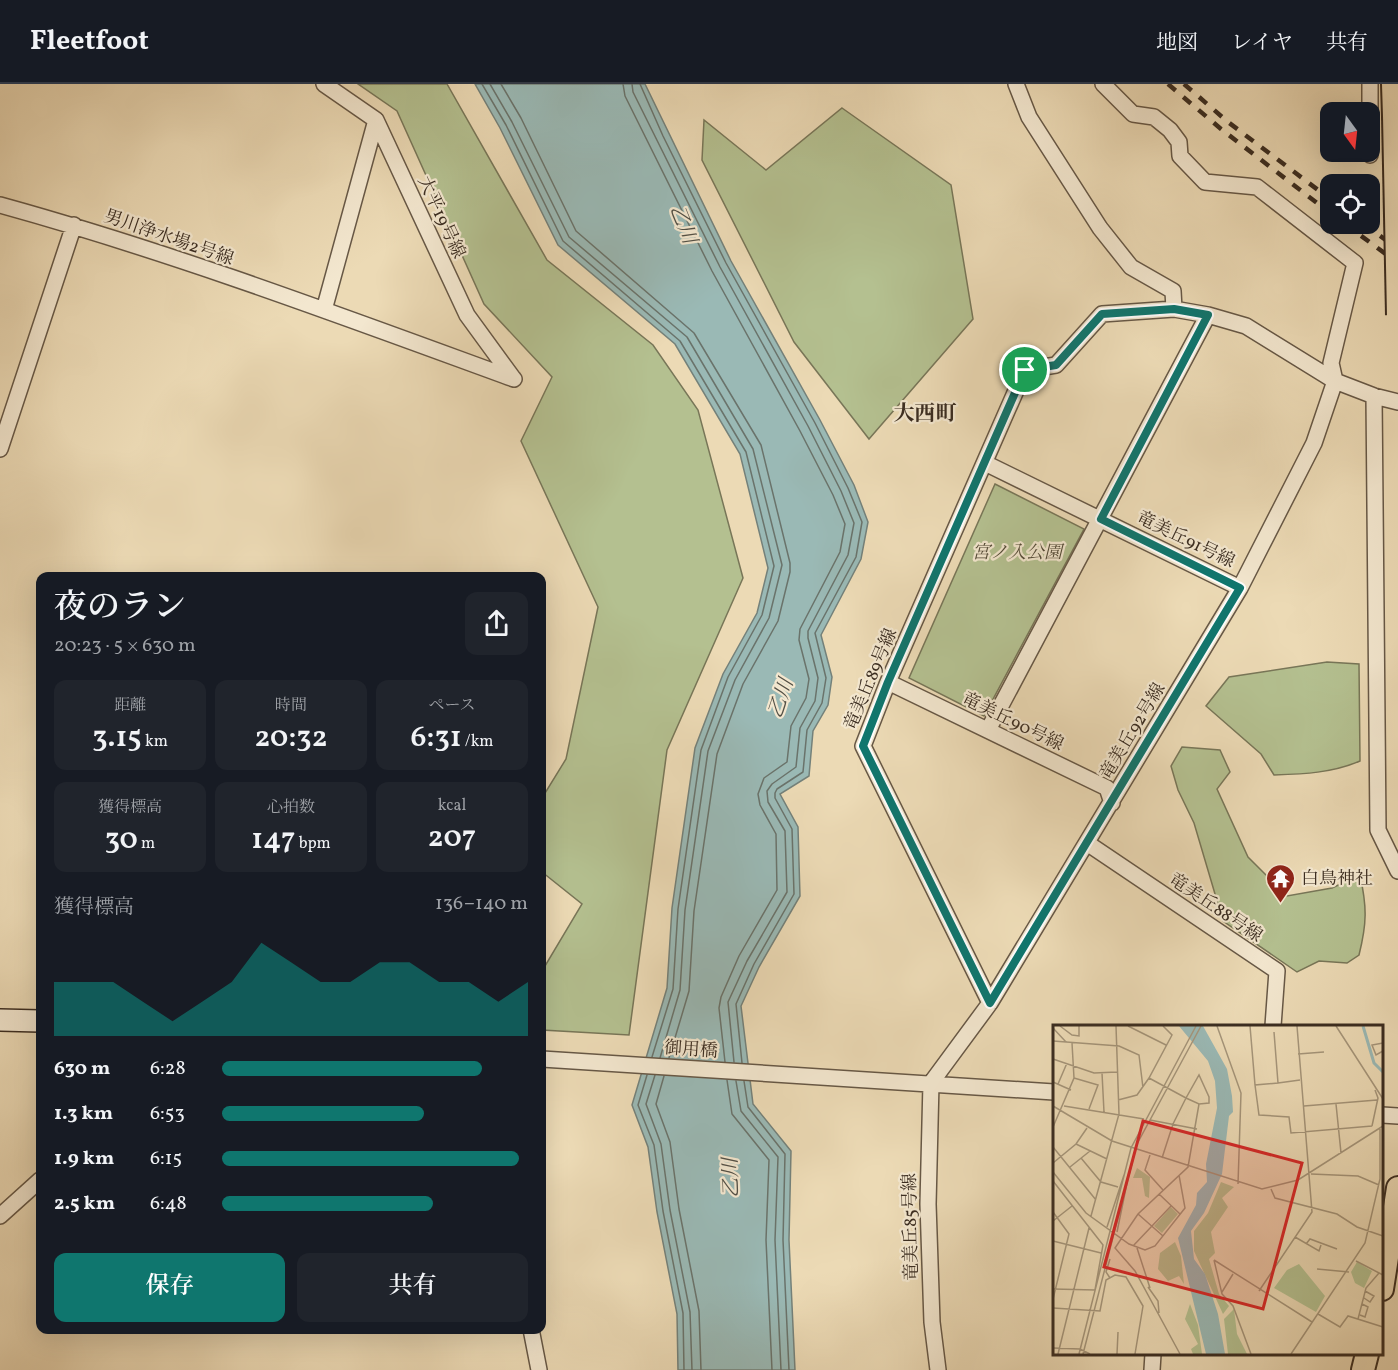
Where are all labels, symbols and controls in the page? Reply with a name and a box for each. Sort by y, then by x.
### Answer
text: Fleetfoot [30,22,149,61]
text: 地図 [1156,29,1198,58]
text: レイヤ [1231,29,1293,58]
text: 共有 [1326,29,1368,58]
north arrow [1320,102,1380,162]
map controls [1320,102,1380,234]
street label: 大平19号線 [411,172,471,263]
button: locate [1320,174,1380,234]
water label: 乙川 [662,201,703,250]
street label: 男川浄水場2号線 [100,205,237,272]
pin [999,344,1050,395]
icon: arrive [1008,353,1041,386]
district label: 大西町 [894,400,957,429]
street label: 竜美丘91号線 [1132,506,1239,575]
park label: 宮ノ入公園 [972,541,1065,566]
text: 夜のラン [54,586,186,632]
button: share [465,592,528,655]
street label: 竜美丘89号線 [839,625,904,734]
text: 20:23 · 5 × 630 m [54,632,196,660]
water label: 乙川 [762,673,802,722]
street label: 竜美丘92号線 [1094,679,1172,785]
street label: 竜美丘90号線 [957,687,1067,758]
text: 距離 [114,695,146,717]
text: 時間 [275,695,307,717]
text: ペース [428,695,476,717]
text: 3.15 [92,717,142,759]
text: 20:32 [255,717,327,759]
text: 6:31 [410,717,462,759]
text: km [142,731,168,753]
text: /km [462,731,494,753]
text: kcal [438,795,466,817]
text: 獲得標高 [98,797,162,819]
text: 心拍数 [267,797,315,819]
text: 207 [428,817,476,859]
text: 30 [105,819,138,861]
text: 147 [251,819,295,861]
text: m [138,833,155,855]
text: bpm [295,833,331,855]
temple icon: 白鳥神社 [1264,862,1296,904]
place label: 白鳥神社 [1301,867,1373,892]
street label: 竜美丘88号線 [1163,868,1267,949]
text: 136–140 m [435,890,528,918]
text: 獲得標高 [54,894,134,922]
inset map [1053,1025,1383,1355]
street label: 御用橋 [663,1036,719,1065]
text: 630 m [54,1055,110,1083]
text: 6:28 [150,1055,186,1083]
text: 1.3 km [54,1100,113,1128]
text: 6:53 [150,1100,185,1128]
text: 1.9 km [54,1145,114,1173]
text: 6:15 [150,1145,182,1173]
water label: 乙川 [717,1155,747,1198]
street label: 竜美丘85号線 [898,1173,925,1281]
text: 2.5 km [54,1190,115,1218]
text: 6:48 [150,1190,187,1218]
button: 保存 [54,1253,285,1322]
button: 共有 [297,1253,528,1322]

